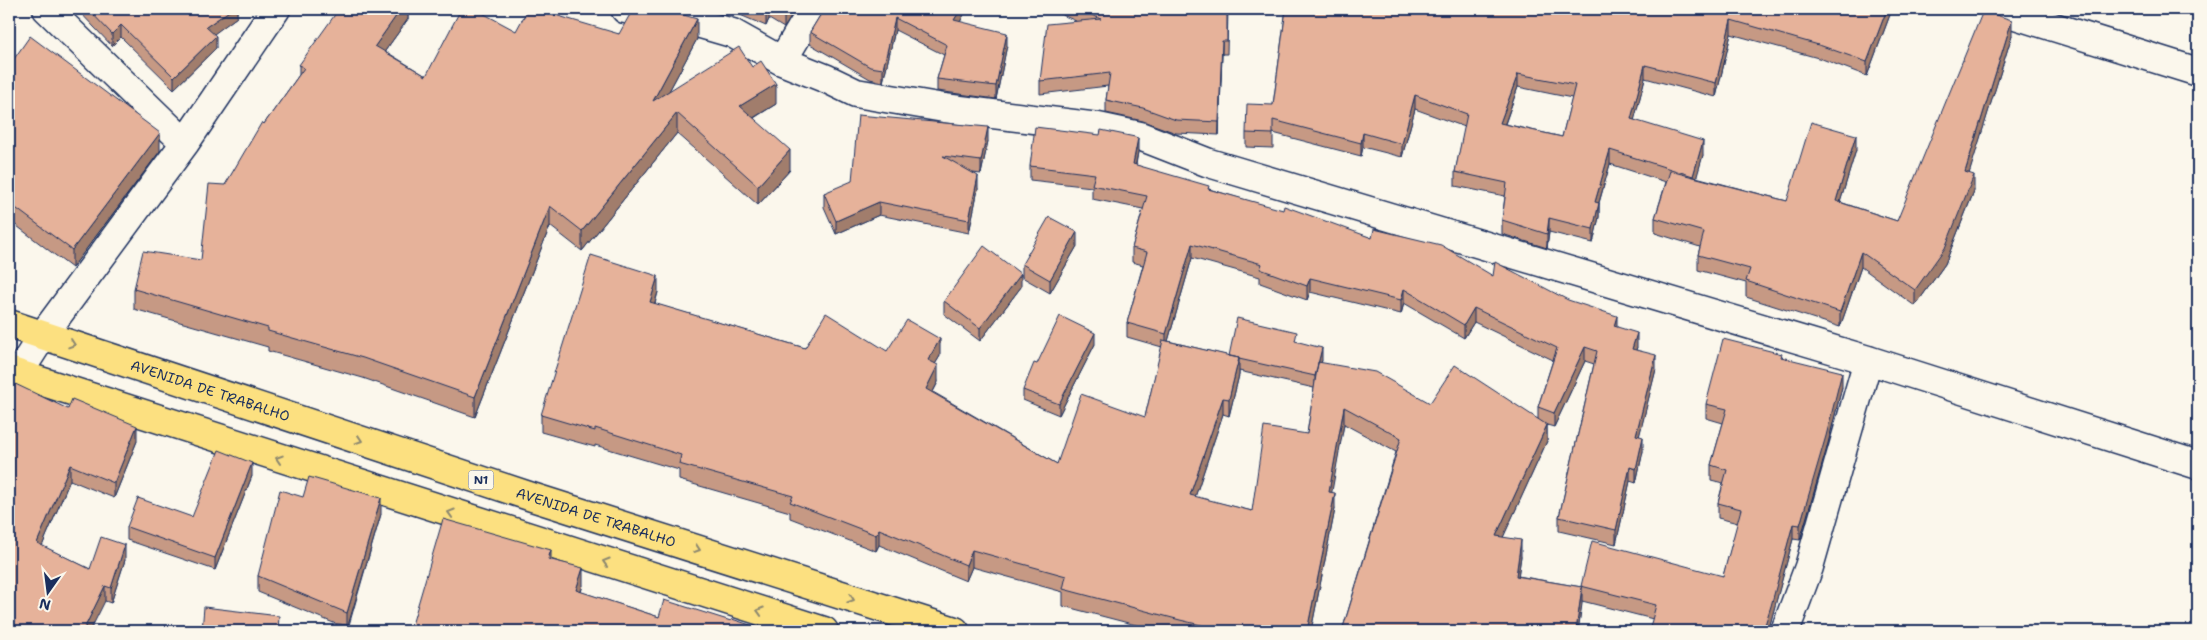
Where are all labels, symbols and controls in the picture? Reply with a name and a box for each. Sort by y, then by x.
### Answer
one-way arrow [67,339,75,349]
street label: AVENIDA DE TRABALHO [128,356,292,425]
one-way arrow [354,434,363,444]
one-way arrow [275,454,284,464]
road number: N1 [468,470,494,490]
street label: AVENIDA DE TRABALHO [514,483,678,551]
one-way arrow [447,509,455,519]
one-way arrow [692,544,700,554]
one-way arrow [602,558,610,568]
north arrow [22,568,72,618]
one-way arrow [847,593,855,603]
text: N [37,595,52,615]
one-way arrow [757,607,765,617]

